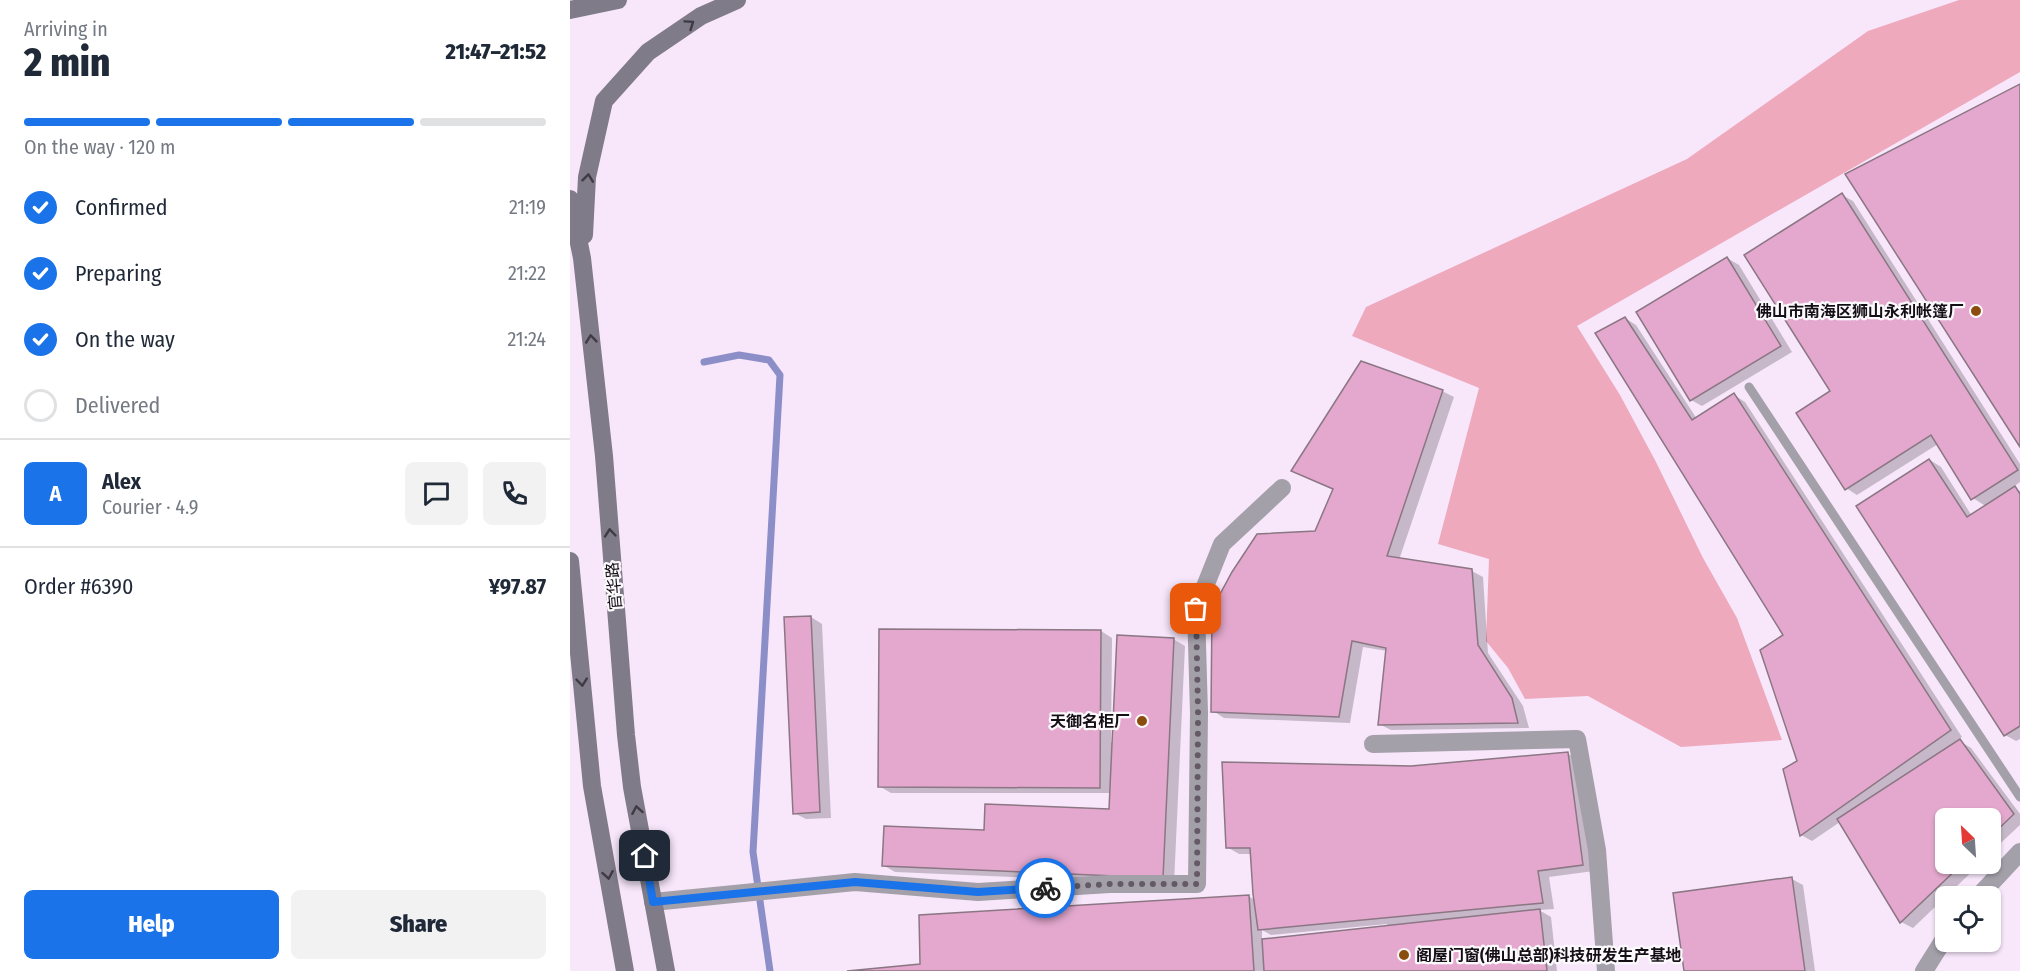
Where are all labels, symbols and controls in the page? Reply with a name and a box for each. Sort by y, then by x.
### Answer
text: Arriving in [24,17,108,41]
one-way arrow [683,20,694,31]
text: 21:47–21:52 [446,38,546,65]
text: 2 min [24,40,110,86]
text: On the way · 120 m [24,135,175,159]
one-way arrow [581,174,594,183]
icon: check [24,191,57,224]
text: Confirmed [75,194,168,221]
text: 21:19 [509,195,546,219]
icon: check [24,257,57,290]
text: Preparing [75,260,161,287]
text: 21:22 [508,261,546,285]
place label: 佛山市南海区狮山永利帐篷厂 [1756,302,1964,321]
marker: 佛山市南海区狮山永利帐篷厂 [1969,304,1983,318]
icon: check [24,323,57,356]
text: On the way [75,326,175,353]
text: 21:24 [507,327,546,351]
one-way arrow [585,334,598,343]
text: Delivered [75,392,160,419]
button: chat [405,462,468,525]
button: phone [483,462,546,525]
text: Alex [102,468,141,495]
text: A [50,480,61,507]
text: Courier · 4.9 [102,495,198,519]
one-way arrow [604,528,617,537]
street label: 官华路 [602,561,626,611]
text: Order #6390 [24,573,133,600]
text: ¥97.87 [489,573,546,600]
pin [1170,583,1221,634]
icon: bag [1179,592,1212,625]
one-way arrow [575,678,588,687]
place label: 天御名柜厂 [1050,712,1130,731]
marker: 天御名柜厂 [1135,714,1149,728]
one-way arrow [631,805,644,815]
north arrow [1935,808,2001,874]
map controls [1935,808,2001,952]
pin [619,830,670,881]
icon: home [628,839,661,872]
courier [1015,858,1075,918]
one-way arrow [601,870,614,880]
icon: bike [1029,872,1062,905]
button: locate [1935,886,2001,952]
button: Help [24,890,279,959]
button: Share [291,890,546,959]
place label: 阁屋门窗(佛山总部)科技研发生产基地 [1416,946,1682,965]
marker: 阁屋门窗(佛山总部)科技研发生产基地 [1397,948,1411,962]

